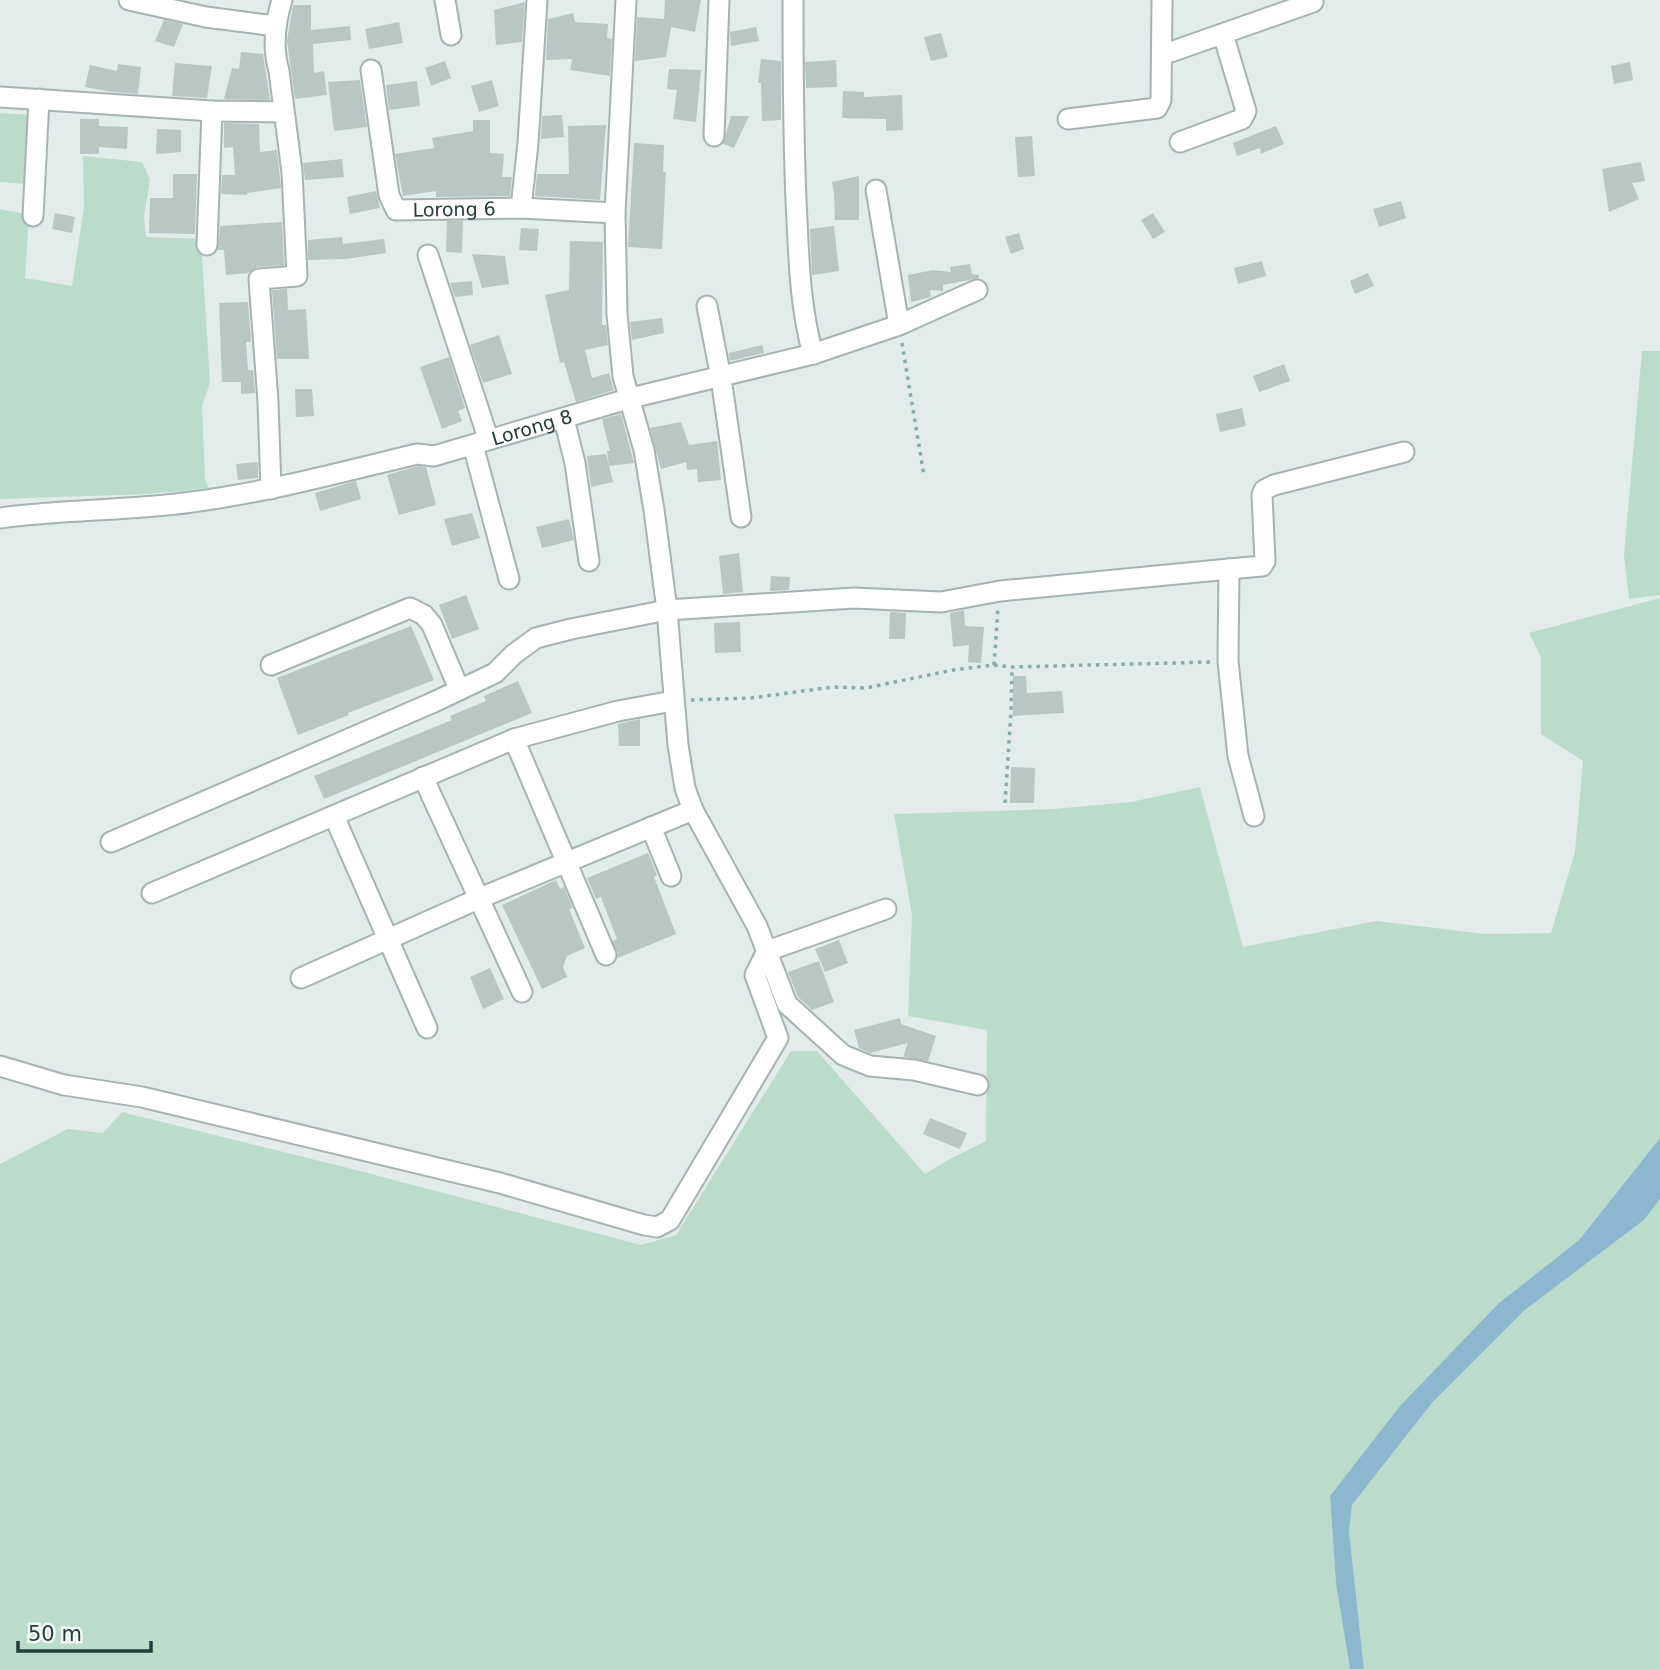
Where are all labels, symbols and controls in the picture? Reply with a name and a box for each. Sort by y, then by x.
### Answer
street label: Lorong 6 [412,197,496,221]
street label: Lorong 8 [489,405,575,449]
scale bar [18,1610,150,1654]
text: 50 m [28,1622,82,1646]

